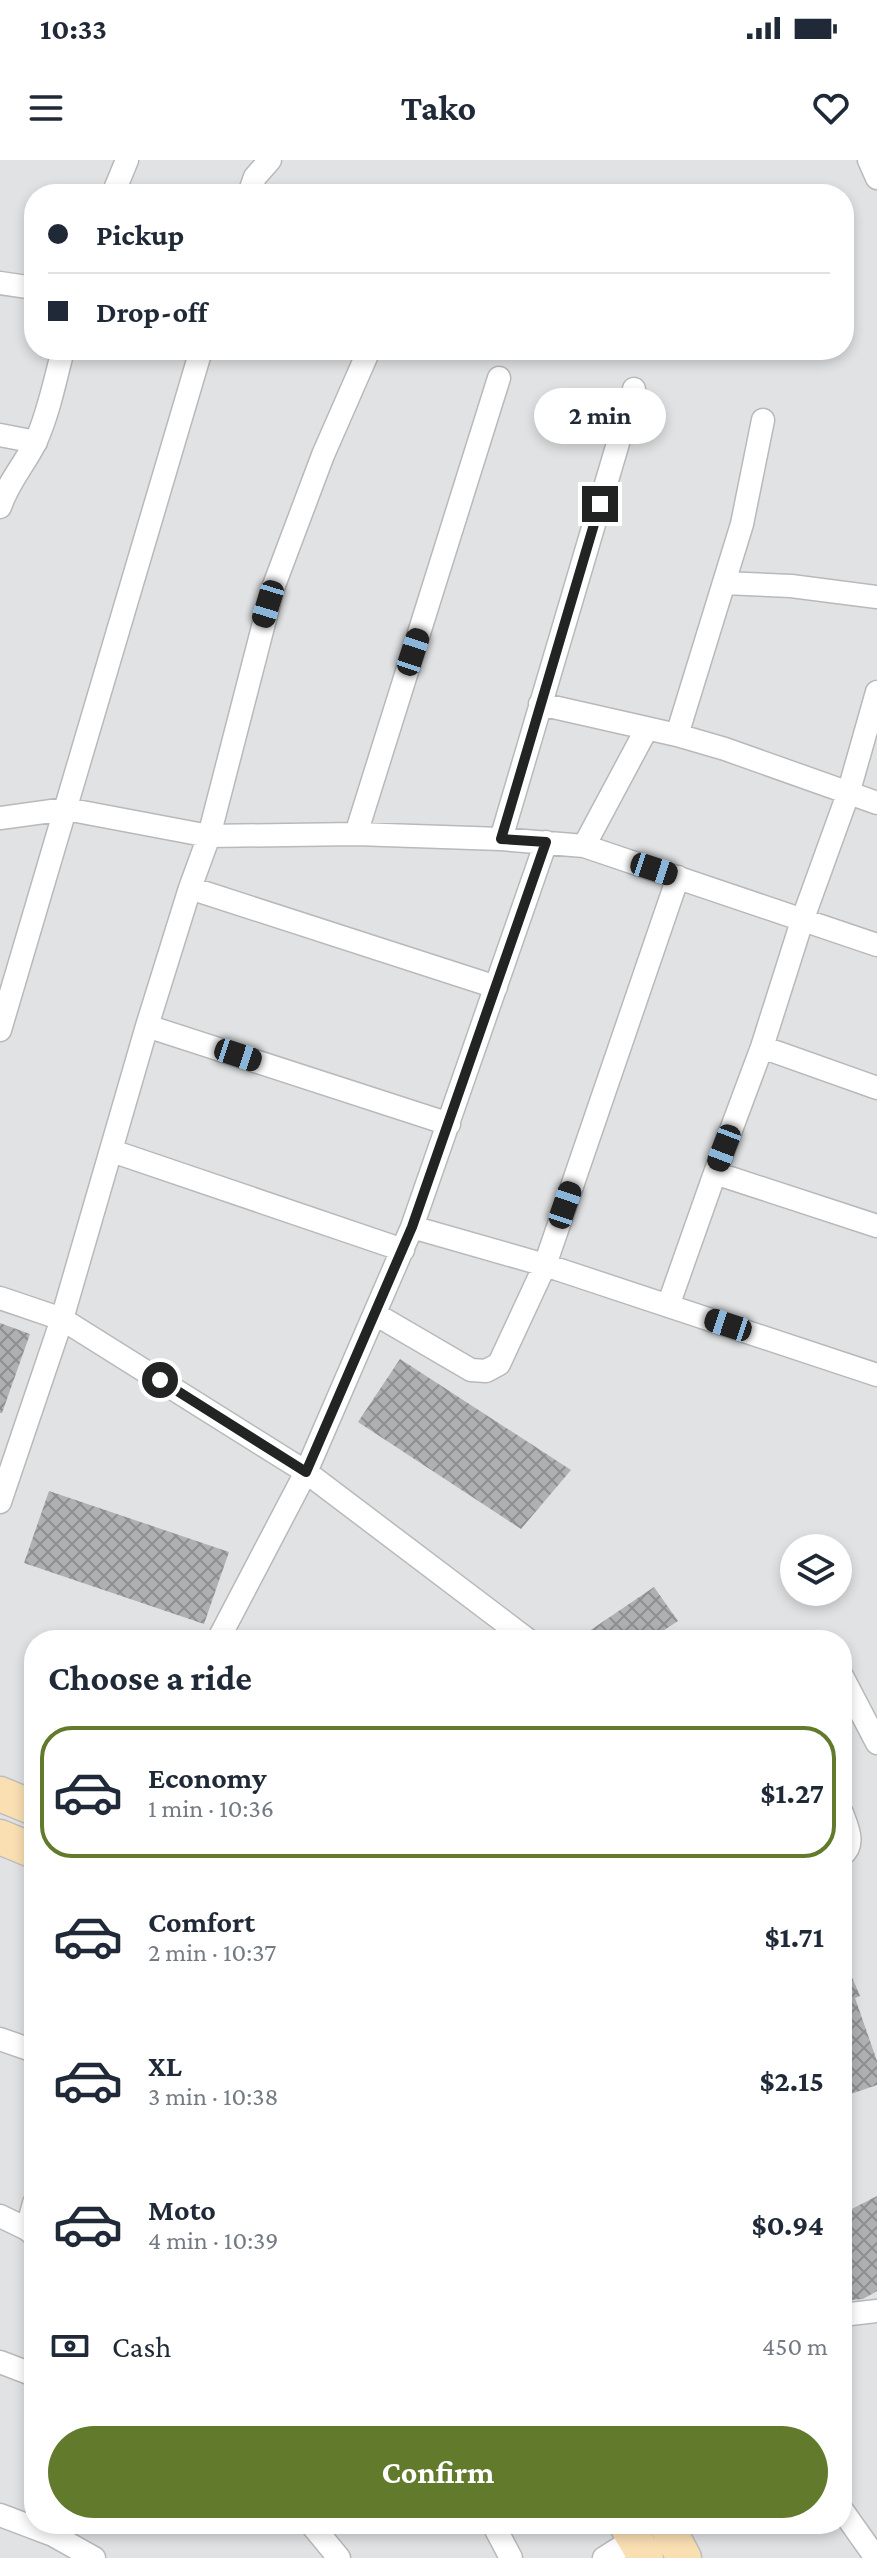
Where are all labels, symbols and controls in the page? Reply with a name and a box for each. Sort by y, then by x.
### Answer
text: 10:33 [40,12,107,45]
icon: menu [24,86,68,130]
icon: heart [809,86,853,130]
text: Tako [401,88,476,128]
text: Pickup [96,218,184,251]
text: Drop-off [96,295,207,328]
callout: 2 min [534,388,666,444]
text: 2 min [569,401,631,430]
route end [582,486,618,522]
car [250,578,286,630]
car [394,625,432,679]
car [627,850,681,888]
car [211,1036,265,1074]
car [704,1121,744,1175]
car [546,1178,584,1232]
car [701,1306,755,1344]
route start [142,1362,178,1398]
map controls [780,1534,852,1606]
button: layers [780,1534,852,1606]
text: Choose a ride [48,1658,252,1698]
icon: car [52,1756,124,1828]
text: Economy [148,1761,267,1794]
text: $1.27 [760,1776,824,1809]
text: 1 min · 10:36 [148,1794,274,1823]
icon: car [52,1900,124,1972]
text: Comfort [148,1905,255,1938]
text: $1.71 [765,1920,824,1953]
text: 2 min · 10:37 [148,1938,276,1967]
icon: car [52,2044,124,2116]
text: XL [148,2049,182,2082]
text: $2.15 [759,2064,824,2097]
text: 3 min · 10:38 [148,2082,278,2111]
icon: car [52,2188,124,2260]
text: Moto [148,2193,216,2226]
text: $0.94 [751,2208,824,2241]
text: 4 min · 10:39 [148,2226,279,2255]
icon: cash [48,2324,92,2368]
text: Cash [112,2330,171,2363]
text: 450 m [762,2332,828,2361]
button: Confirm [48,2426,828,2518]

